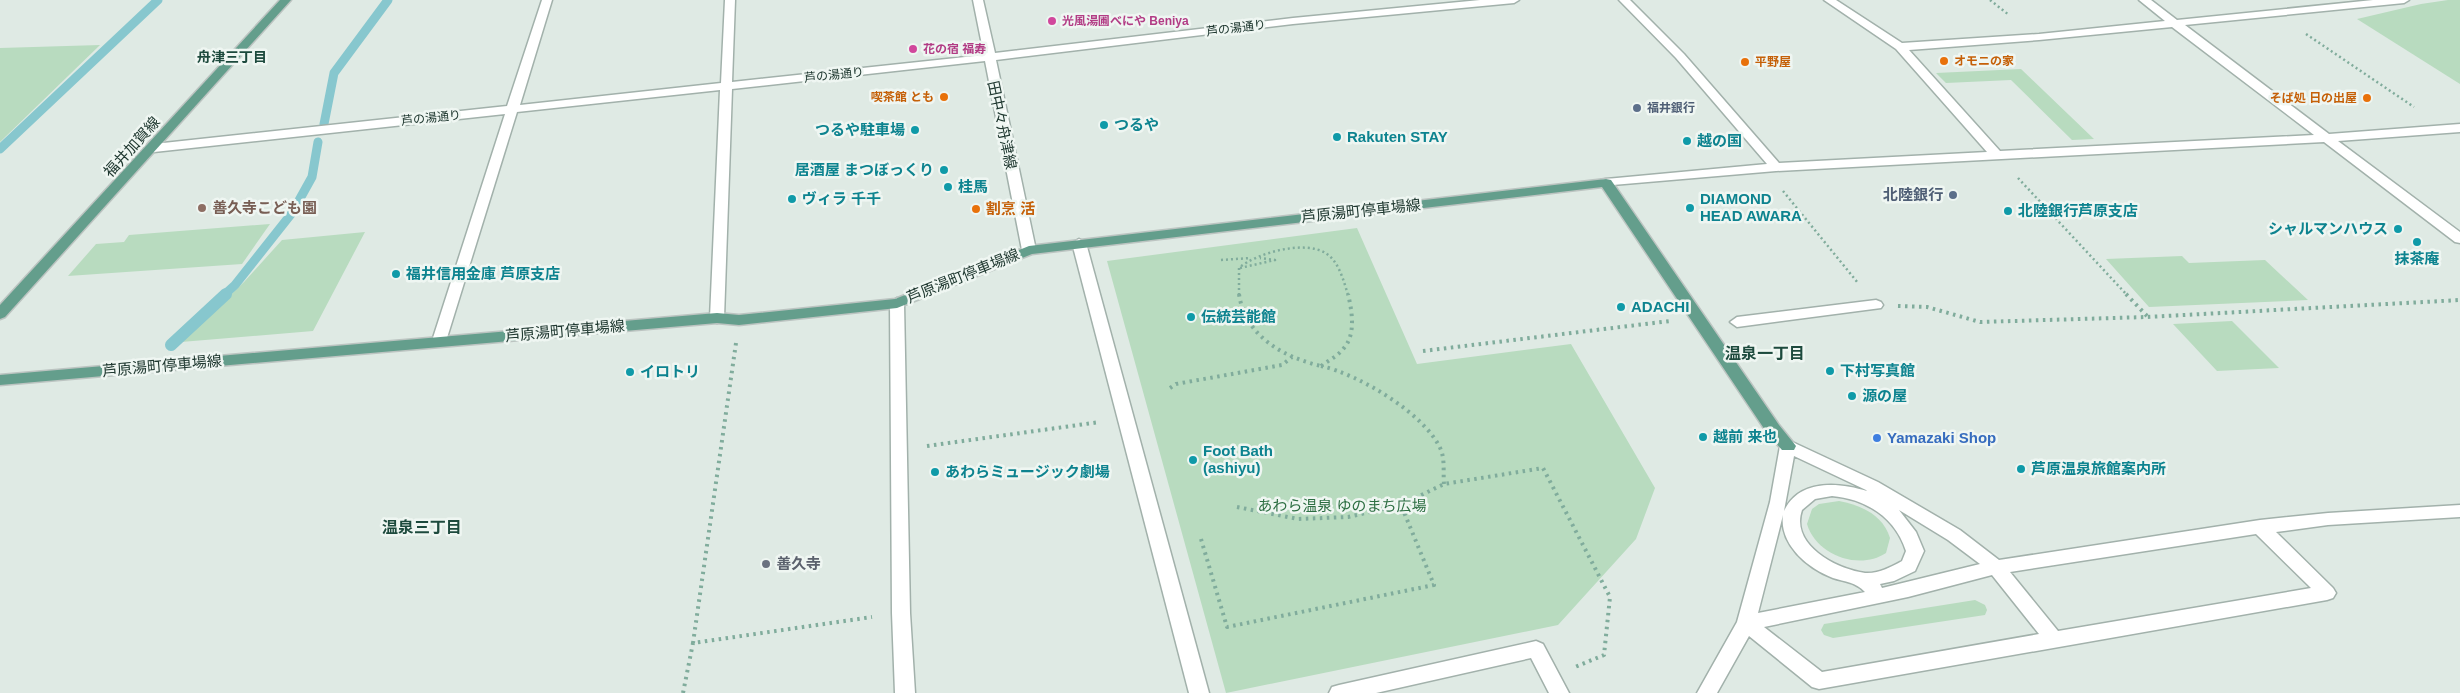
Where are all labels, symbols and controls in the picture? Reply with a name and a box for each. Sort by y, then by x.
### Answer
place label: 光風湯圃べにや Beniya [1062,14,1189,28]
marker: 光風湯圃べにや Beniya [1046,15,1058,27]
street label: 芦の湯通り [1205,17,1267,39]
place label: 花の宿 福寿 [923,42,986,56]
marker: 花の宿 福寿 [907,43,919,55]
district label: 舟津三丁目 [197,49,267,65]
place label: オモニの家 [1954,54,2014,68]
place label: 平野屋 [1755,55,1791,69]
marker: オモニの家 [1938,55,1950,67]
marker: 平野屋 [1739,56,1751,68]
street label: 芦の湯通り [803,65,865,85]
street label: 田中々舟津線 [985,79,1020,171]
place label: 喫茶館 とも [871,90,934,104]
marker: 喫茶館 とも [938,91,950,103]
place label: そば処 日の出屋 [2270,91,2357,105]
marker: そば処 日の出屋 [2361,92,2373,104]
place label: 福井銀行 [1647,101,1695,115]
marker: 福井銀行 [1631,102,1643,114]
street label: 芦の湯通り [400,108,462,128]
street label: 福井加賀線 [100,113,163,180]
place label: つるや [1114,116,1159,133]
marker: つるや [1098,119,1110,131]
place label: つるや駐車場 [815,121,905,138]
marker: つるや駐車場 [909,124,921,136]
place label: Rakuten STAY [1347,128,1448,145]
marker: Rakuten STAY [1331,131,1343,143]
place label: 越の国 [1697,132,1742,149]
marker: 越の国 [1681,135,1693,147]
place label: 居酒屋 まつぼっくり [795,161,934,178]
marker: 居酒屋 まつぼっくり [938,164,950,176]
place label: 桂馬 [958,178,988,195]
marker: 桂馬 [942,181,954,193]
place label: 北陸銀行 [1883,186,1943,203]
marker: 北陸銀行 [1947,189,1959,201]
place label: ヴィラ 千千 [802,190,881,207]
place label: DIAMOND HEAD AWARA [1700,190,1802,224]
marker: ヴィラ 千千 [786,193,798,205]
street label: 芦原湯町停車場線 [1300,196,1422,225]
place label: 善久寺こども園 [212,199,317,216]
place label: 割烹 活 [986,200,1035,217]
marker: 善久寺こども園 [196,202,208,214]
marker: DIAMOND HEAD AWARA [1684,202,1696,214]
place label: 北陸銀行芦原支店 [2018,202,2138,219]
marker: 割烹 活 [970,203,982,215]
marker: 北陸銀行芦原支店 [2002,205,2014,217]
place label: シャルマンハウス [2268,220,2388,237]
marker: シャルマンハウス [2392,223,2404,235]
marker: 抹茶庵 [2411,236,2423,248]
street label: 芦原湯町停車場線 [904,245,1022,306]
place label: 抹茶庵 [2394,250,2440,267]
place label: 福井信用金庫 芦原支店 [405,265,560,282]
marker: 福井信用金庫 芦原支店 [390,268,402,280]
place label: ADACHI [1631,298,1689,315]
marker: ADACHI [1615,301,1627,313]
place label: 伝統芸能館 [1201,308,1276,325]
marker: 伝統芸能館 [1185,311,1197,323]
street label: 芦原湯町停車場線 [504,317,625,344]
district label: 温泉一丁目 [1725,345,1805,362]
street label: 芦原湯町停車場線 [101,352,222,379]
place label: 下村写真館 [1840,362,1915,379]
place label: イロトリ [640,363,700,380]
marker: 下村写真館 [1824,365,1836,377]
marker: イロトリ [624,366,636,378]
place label: 源の屋 [1862,387,1907,404]
marker: 源の屋 [1846,390,1858,402]
place label: 越前 来也 [1713,428,1777,445]
place label: Yamazaki Shop [1887,429,1996,446]
marker: 越前 来也 [1697,431,1709,443]
marker: Yamazaki Shop [1871,432,1883,444]
place label: Foot Bath (ashiyu) [1203,442,1273,476]
marker: Foot Bath (ashiyu) [1187,454,1199,466]
place label: 芦原温泉旅館案内所 [2031,460,2166,477]
place label: あわらミュージック劇場 [945,463,1110,480]
marker: 芦原温泉旅館案内所 [2015,463,2027,475]
marker: あわらミュージック劇場 [929,466,941,478]
park label: あわら温泉 ゆのまち広場 [1257,497,1427,514]
district label: 温泉三丁目 [382,519,462,536]
place label: 善久寺 [776,555,821,572]
marker: 善久寺 [760,558,772,570]

